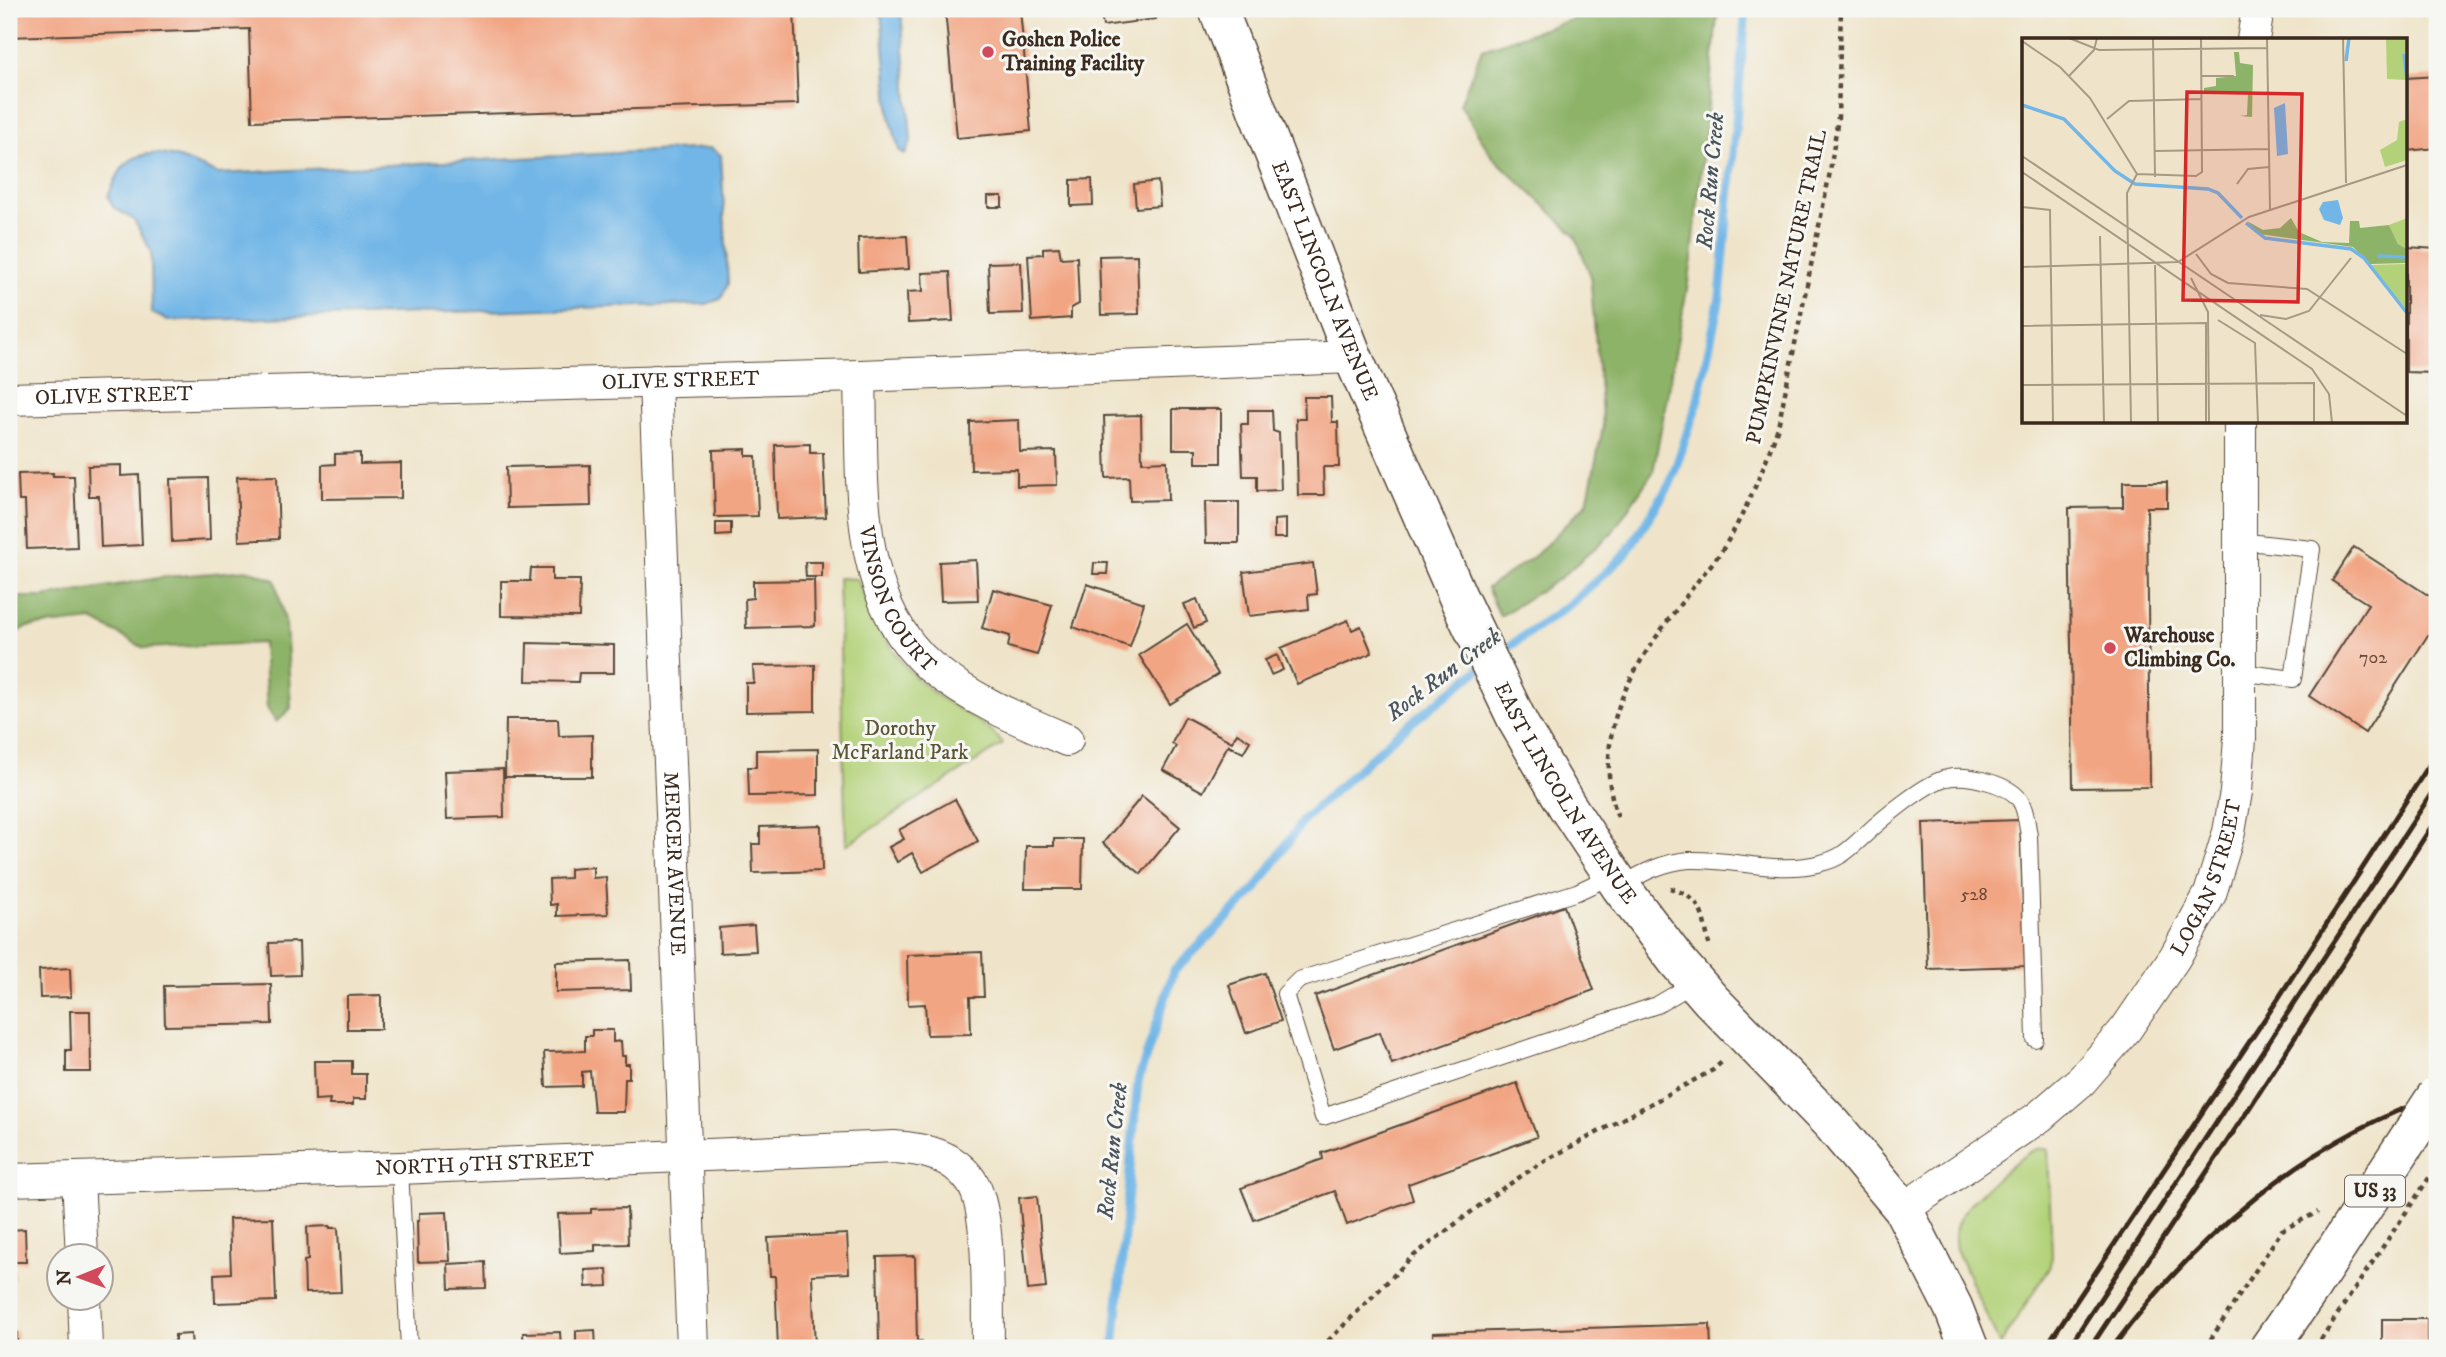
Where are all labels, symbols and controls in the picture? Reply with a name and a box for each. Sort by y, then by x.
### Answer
place label: Goshen Police Training Facility [1001,27,1145,77]
inset map [2022,38,2408,424]
marker: Goshen Police Training Facility [980,44,996,60]
water label: Rock Run Creek [1690,111,1731,252]
street label: PUMPKINVINE NATURE TRAIL [1741,127,1833,447]
street label: EAST LINCOLN AVENUE [1265,157,1384,405]
street label: OLIVE STREET [602,366,760,396]
street label: OLIVE STREET [35,381,193,411]
street label: VINSON COURT [853,523,942,678]
water label: Rock Run Creek [1380,622,1508,728]
place label: Warehouse Climbing Co. [2123,623,2236,673]
marker: Warehouse Climbing Co. [2102,640,2118,656]
house number: 702 [2359,647,2387,669]
street label: EAST LINCOLN AVENUE [1488,678,1642,910]
park label: Dorothy McFarland Park [831,716,969,766]
street label: MERCER AVENUE [657,771,691,956]
street label: LOGAN STREET [2165,797,2247,960]
house number: 528 [1961,884,1987,906]
water label: Rock Run Creek [1091,1081,1135,1222]
street label: NORTH 9TH STREET [375,1147,595,1182]
road number: US 33 [2345,1176,2405,1206]
north arrow [46,1242,116,1312]
text: N [53,1269,76,1285]

